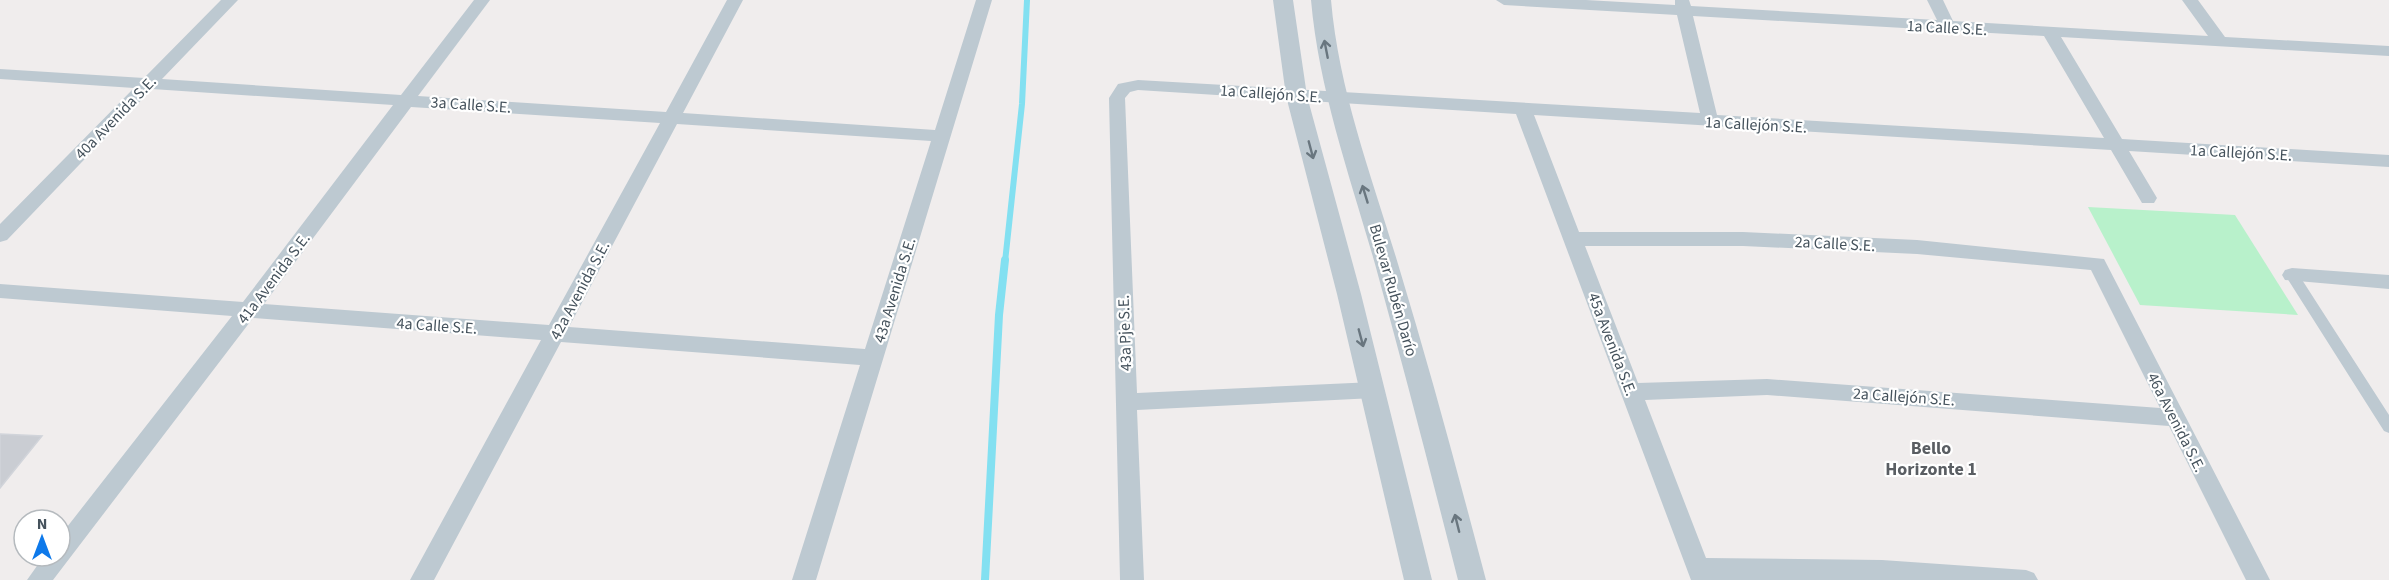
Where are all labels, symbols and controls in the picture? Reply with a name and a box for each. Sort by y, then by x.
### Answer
street label: 1a Calle S.E. [1906,15,1988,41]
one-way arrow [1320,39,1331,59]
street label: 40a Avenida S.E. [70,71,161,164]
street label: 1a Callejón S.E. [1219,79,1323,109]
street label: 3a Calle S.E. [430,91,512,119]
street label: 1a Callejón S.E. [1704,111,1807,139]
street label: 1a Callejón S.E. [2189,139,2292,167]
one-way arrow [1306,140,1318,159]
one-way arrow [1359,185,1370,204]
street label: Bulevar Rubén Darío [1364,221,1422,359]
street label: 41a Avenida S.E. [232,229,315,329]
street label: 2a Calle S.E. [1794,231,1876,257]
street label: 43a Avenida S.E. [869,235,921,346]
street label: 42a Avenida S.E. [545,237,615,344]
street label: 45a Avenida S.E. [1582,290,1642,399]
street label: 43a Pje S.E. [1113,294,1137,371]
street label: 4a Calle S.E. [396,312,478,340]
one-way arrow [1355,329,1367,348]
street label: 46a Avenida S.E. [2142,369,2211,476]
street label: 2a Callejón S.E. [1852,382,1956,412]
district label: Bello Horizonte 1 [1885,436,1977,482]
north arrow [12,508,72,568]
text: N [37,513,47,535]
one-way arrow [1451,514,1463,533]

